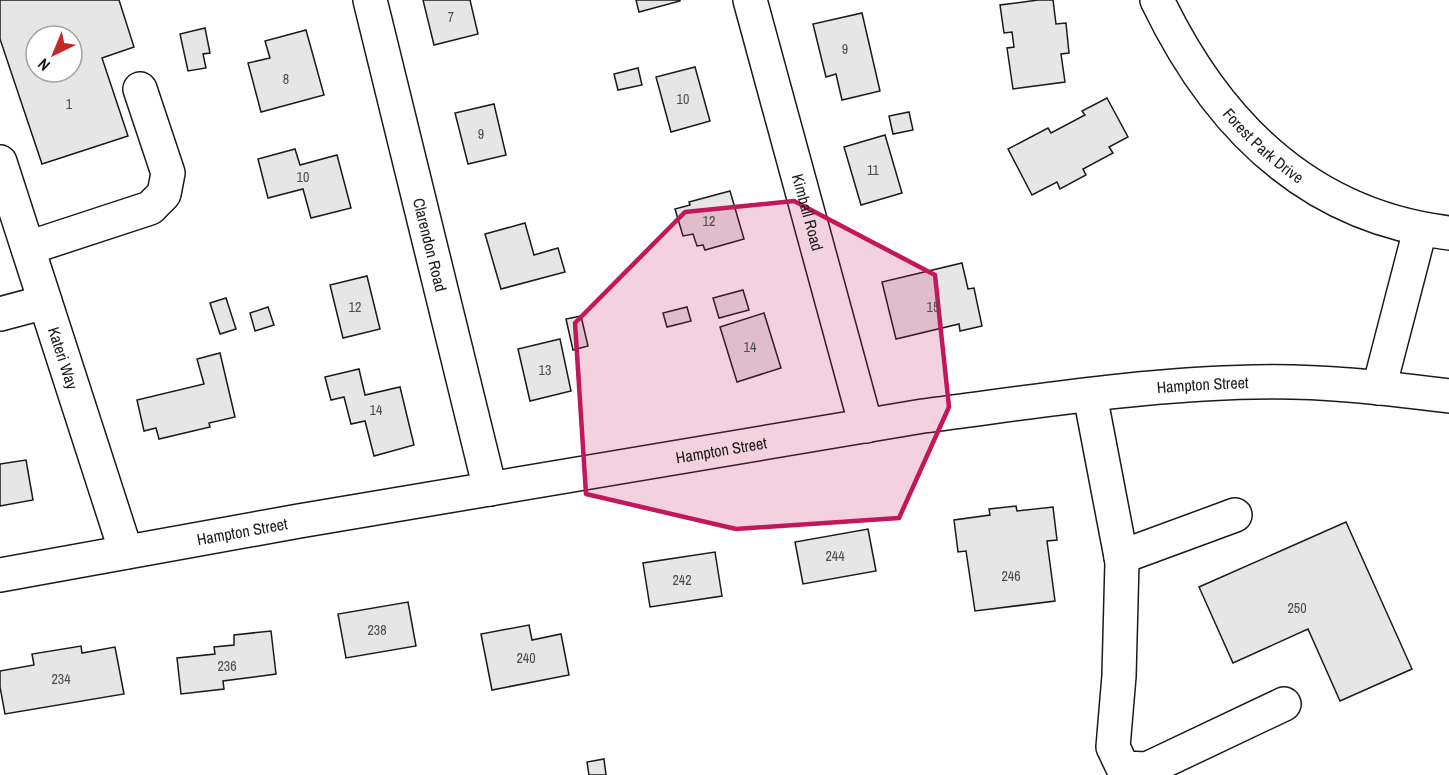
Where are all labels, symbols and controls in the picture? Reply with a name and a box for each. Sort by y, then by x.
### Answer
house number: 7 [448,8,454,26]
north arrow [24,24,84,84]
house number: 9 [842,40,848,58]
text: N [33,54,55,76]
house number: 8 [283,70,289,88]
house number: 10 [677,90,689,108]
house number: 1 [66,95,73,113]
street label: Forest Park Drive [1218,103,1308,188]
house number: 9 [478,125,484,143]
house number: 11 [867,161,880,179]
house number: 10 [297,168,309,186]
street label: Kimball Road [787,171,829,253]
street label: Clarendon Road [408,196,452,294]
house number: 12 [703,212,715,230]
house number: 12 [349,298,361,316]
house number: 15 [927,298,939,316]
street label: Kateri Way [43,324,84,392]
house number: 14 [744,338,757,356]
house number: 13 [539,361,551,379]
street label: Hampton Street [1156,371,1249,398]
house number: 14 [370,401,383,419]
street label: Hampton Street [674,431,769,468]
street label: Hampton Street [195,512,290,550]
house number: 244 [825,547,845,565]
house number: 246 [1001,567,1021,585]
house number: 242 [672,571,692,589]
house number: 250 [1287,599,1307,617]
house number: 238 [367,621,387,639]
house number: 240 [516,649,536,667]
house number: 236 [217,657,237,675]
house number: 234 [51,670,71,688]

